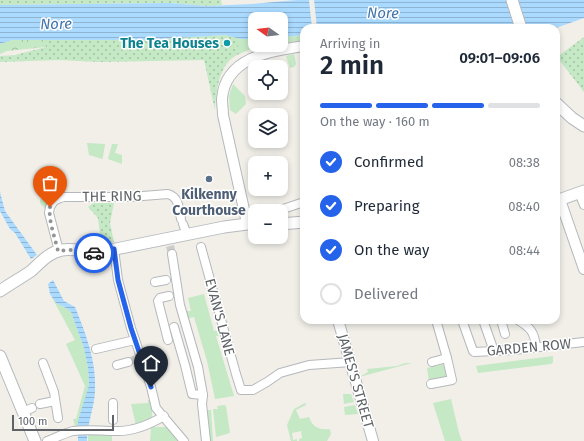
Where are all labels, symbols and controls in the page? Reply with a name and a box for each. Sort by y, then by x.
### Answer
water label: Nore [367,4,399,22]
north arrow [248,12,288,52]
map controls [248,12,288,244]
water label: Nore [40,15,72,33]
place label: The Tea Houses [120,35,219,52]
text: Arriving in [320,36,380,51]
marker: The Tea Houses [222,38,232,48]
text: 09:01–09:06 [459,49,540,67]
text: 2 min [320,50,384,81]
button: locate [248,60,288,100]
button: layers [248,108,288,148]
text: On the way · 160 m [320,114,430,129]
icon: check [320,151,342,173]
text: Confirmed [354,153,424,171]
text: 08:38 [509,155,540,170]
button: + [248,156,288,196]
pin [33,166,67,207]
icon: bag [39,172,61,194]
marker: Kilkenny Courthouse [204,174,214,184]
place label: Kilkenny Courthouse [172,186,246,219]
street label: THE RING [82,187,142,206]
icon: check [320,195,342,217]
text: Preparing [354,197,419,215]
text: 08:40 [508,199,540,214]
button: − [248,204,288,244]
courier [74,233,114,273]
icon: check [320,239,342,261]
text: On the way [354,241,429,259]
icon: car [83,242,105,264]
text: 08:44 [509,243,540,258]
street label: EVAN'S LANE [201,277,238,358]
text: Delivered [354,285,418,303]
street label: JAMES'S STREET [334,332,377,431]
street label: GARDEN ROW [486,335,572,360]
pin [134,346,168,387]
icon: home [140,352,162,374]
scale bar [12,413,114,432]
text: 100 m [18,415,47,428]

